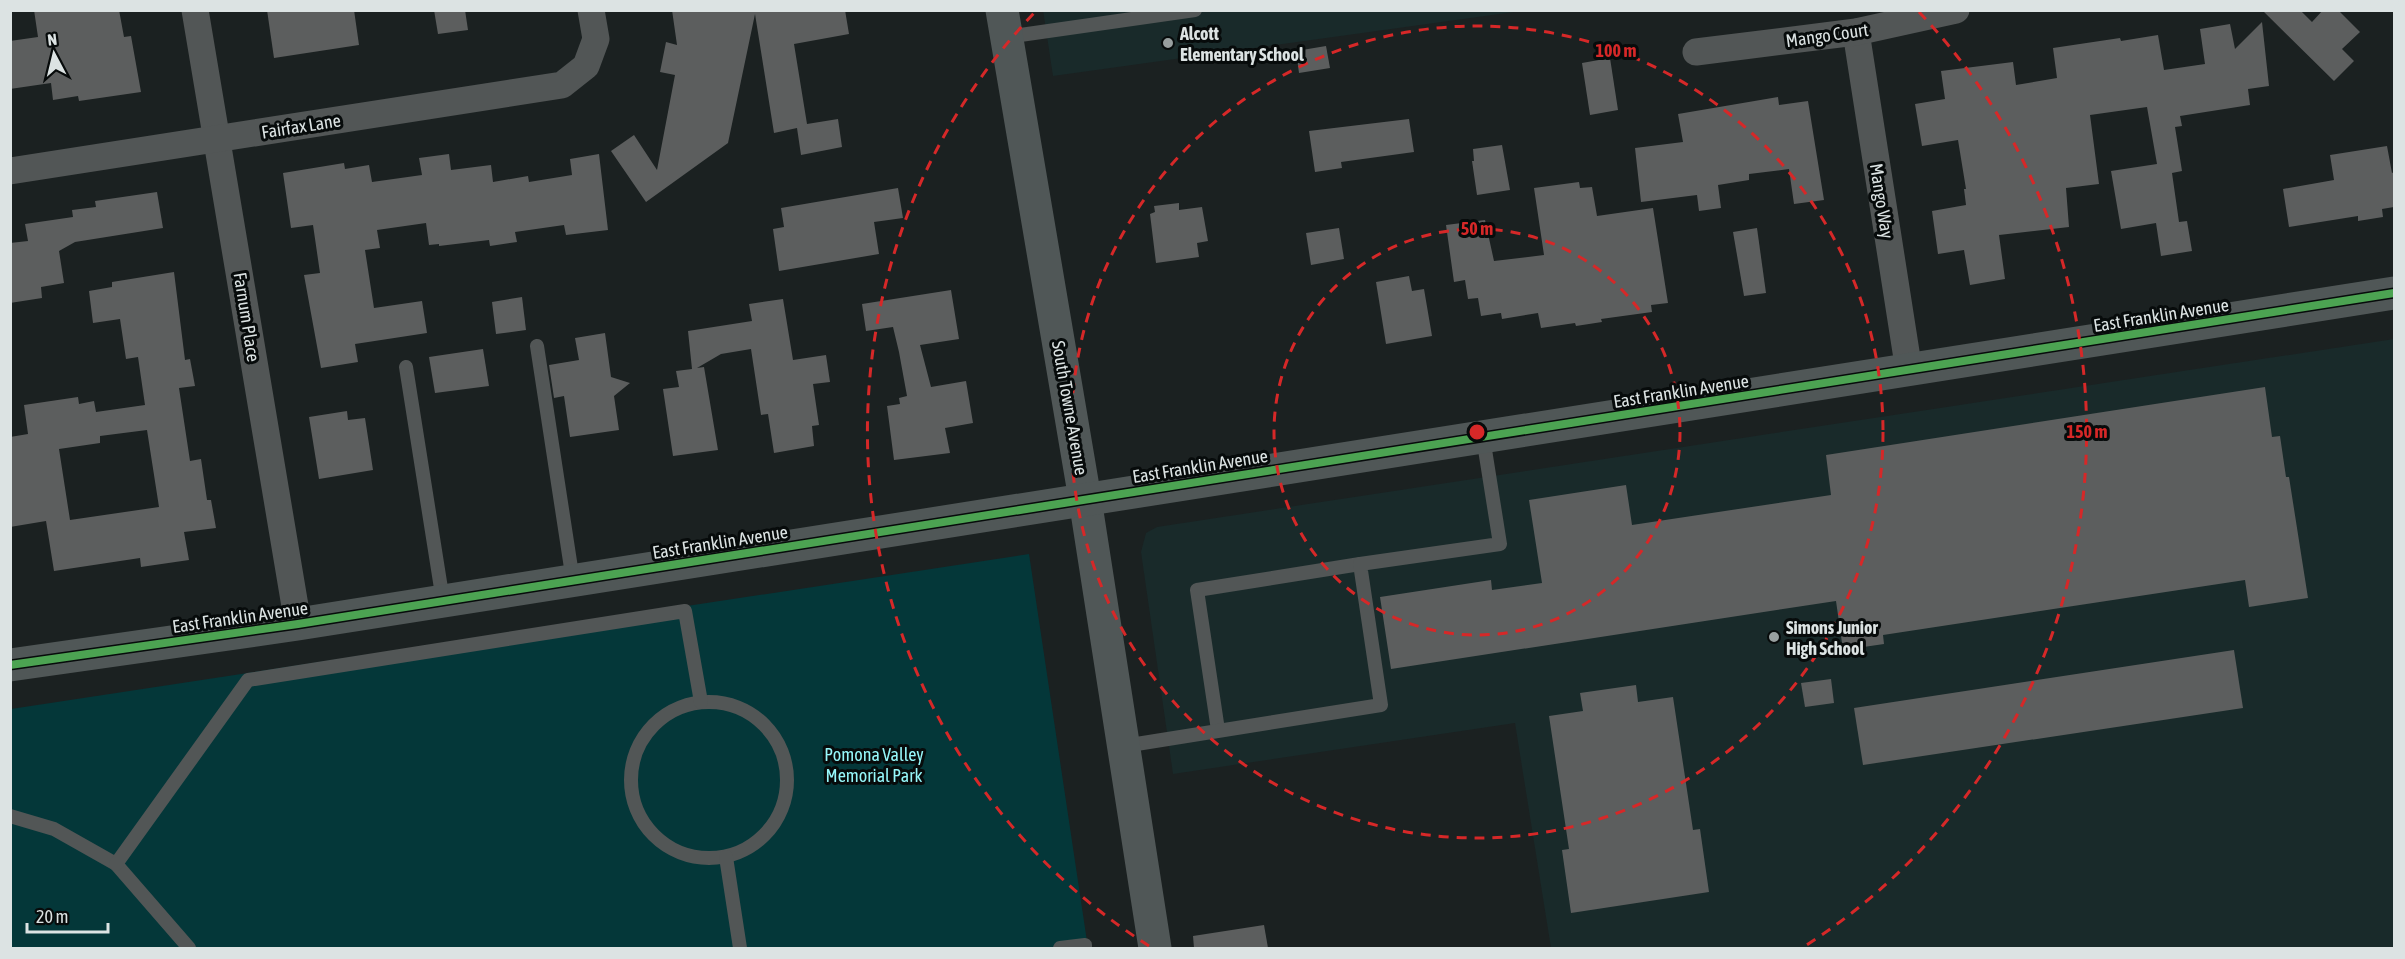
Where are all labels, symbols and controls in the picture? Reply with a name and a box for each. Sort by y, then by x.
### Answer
street label: Mango Court [1784,19,1870,51]
place label: Alcott Elementary School [1179,23,1304,65]
north arrow [24,24,84,84]
text: N [46,30,58,49]
marker: Alcott Elementary School [1161,36,1175,50]
text: 100 m [1596,40,1636,61]
street label: Fairfax Lane [260,109,342,143]
street label: Mango Way [1866,162,1898,240]
text: 50 m [1461,218,1493,239]
street label: Farnum Place [230,271,264,363]
street label: East Franklin Avenue [2092,294,2230,336]
street label: South Towne Avenue [1048,339,1092,477]
street label: East Franklin Avenue [1612,370,1750,412]
text: 150 m [2067,421,2107,442]
centre of rings [1467,422,1487,442]
street label: East Franklin Avenue [1131,445,1269,487]
street label: East Franklin Avenue [651,521,789,563]
street label: East Franklin Avenue [171,597,309,637]
place label: Simons Junior High School [1786,617,1878,659]
marker: Simons Junior High School [1767,630,1781,644]
park label: Pomona Valley Memorial Park [824,744,924,786]
scale bar [27,896,108,934]
text: 20 m [36,906,68,927]

